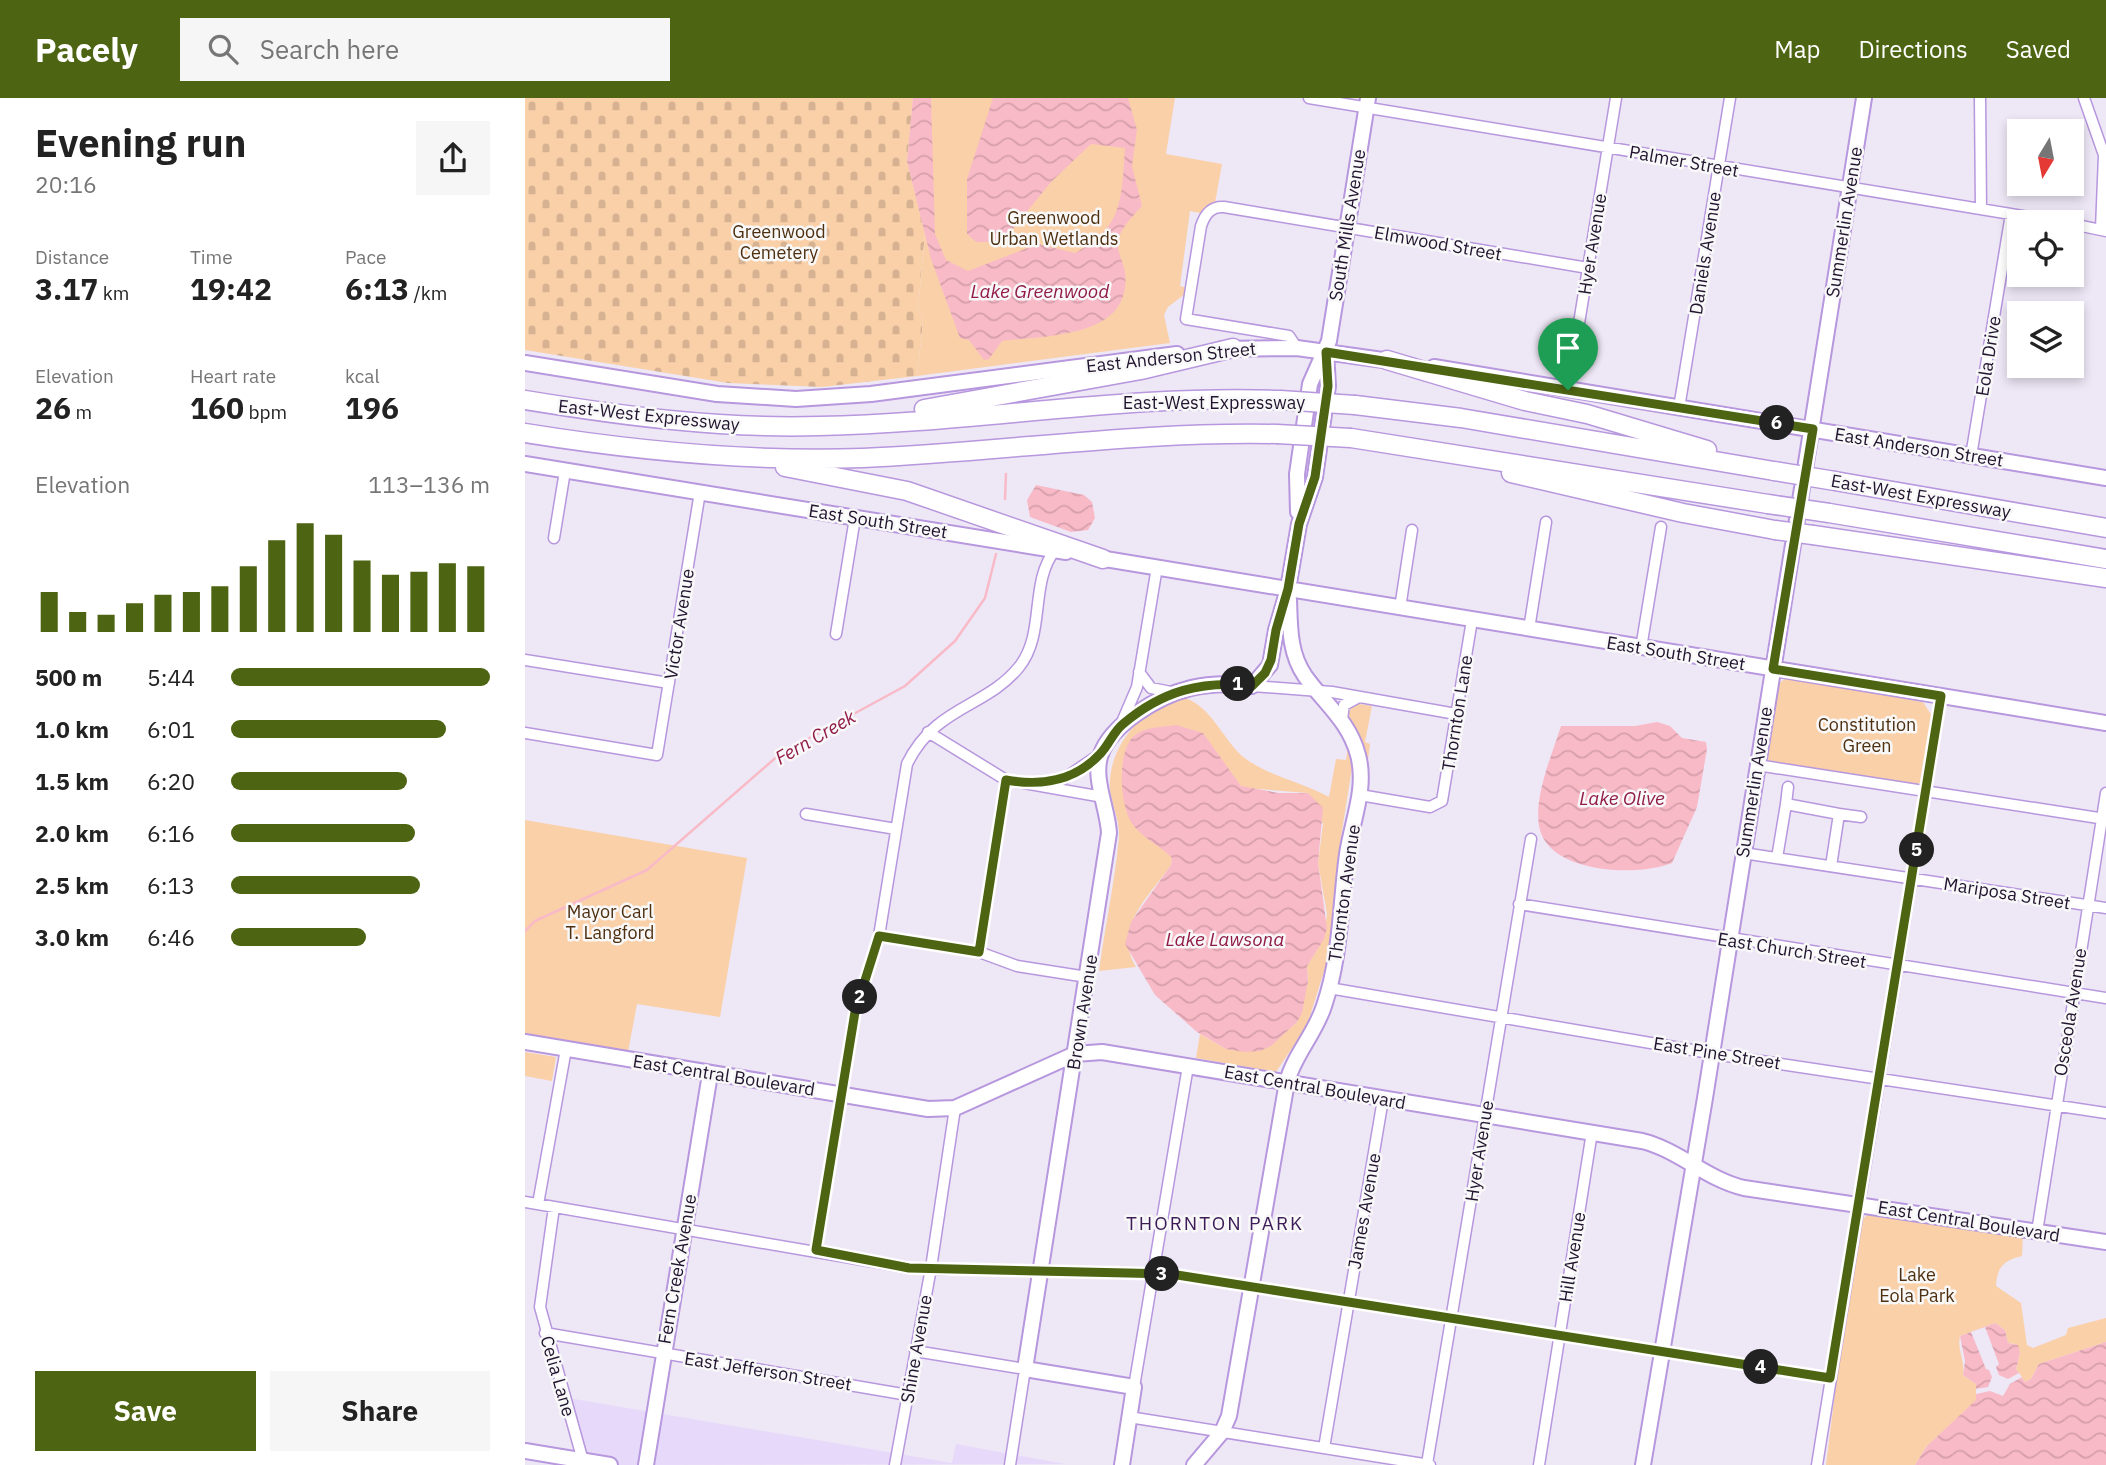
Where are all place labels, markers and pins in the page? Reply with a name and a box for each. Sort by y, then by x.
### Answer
pin [1538,318,1598,390]
pin: 6 [1759,406,1795,440]
pin: 1 [1221,666,1255,702]
pin: 5 [1899,832,1935,868]
pin: 2 [843,979,877,1014]
pin: 3 [1145,1256,1179,1292]
pin: 4 [1743,1350,1779,1384]

